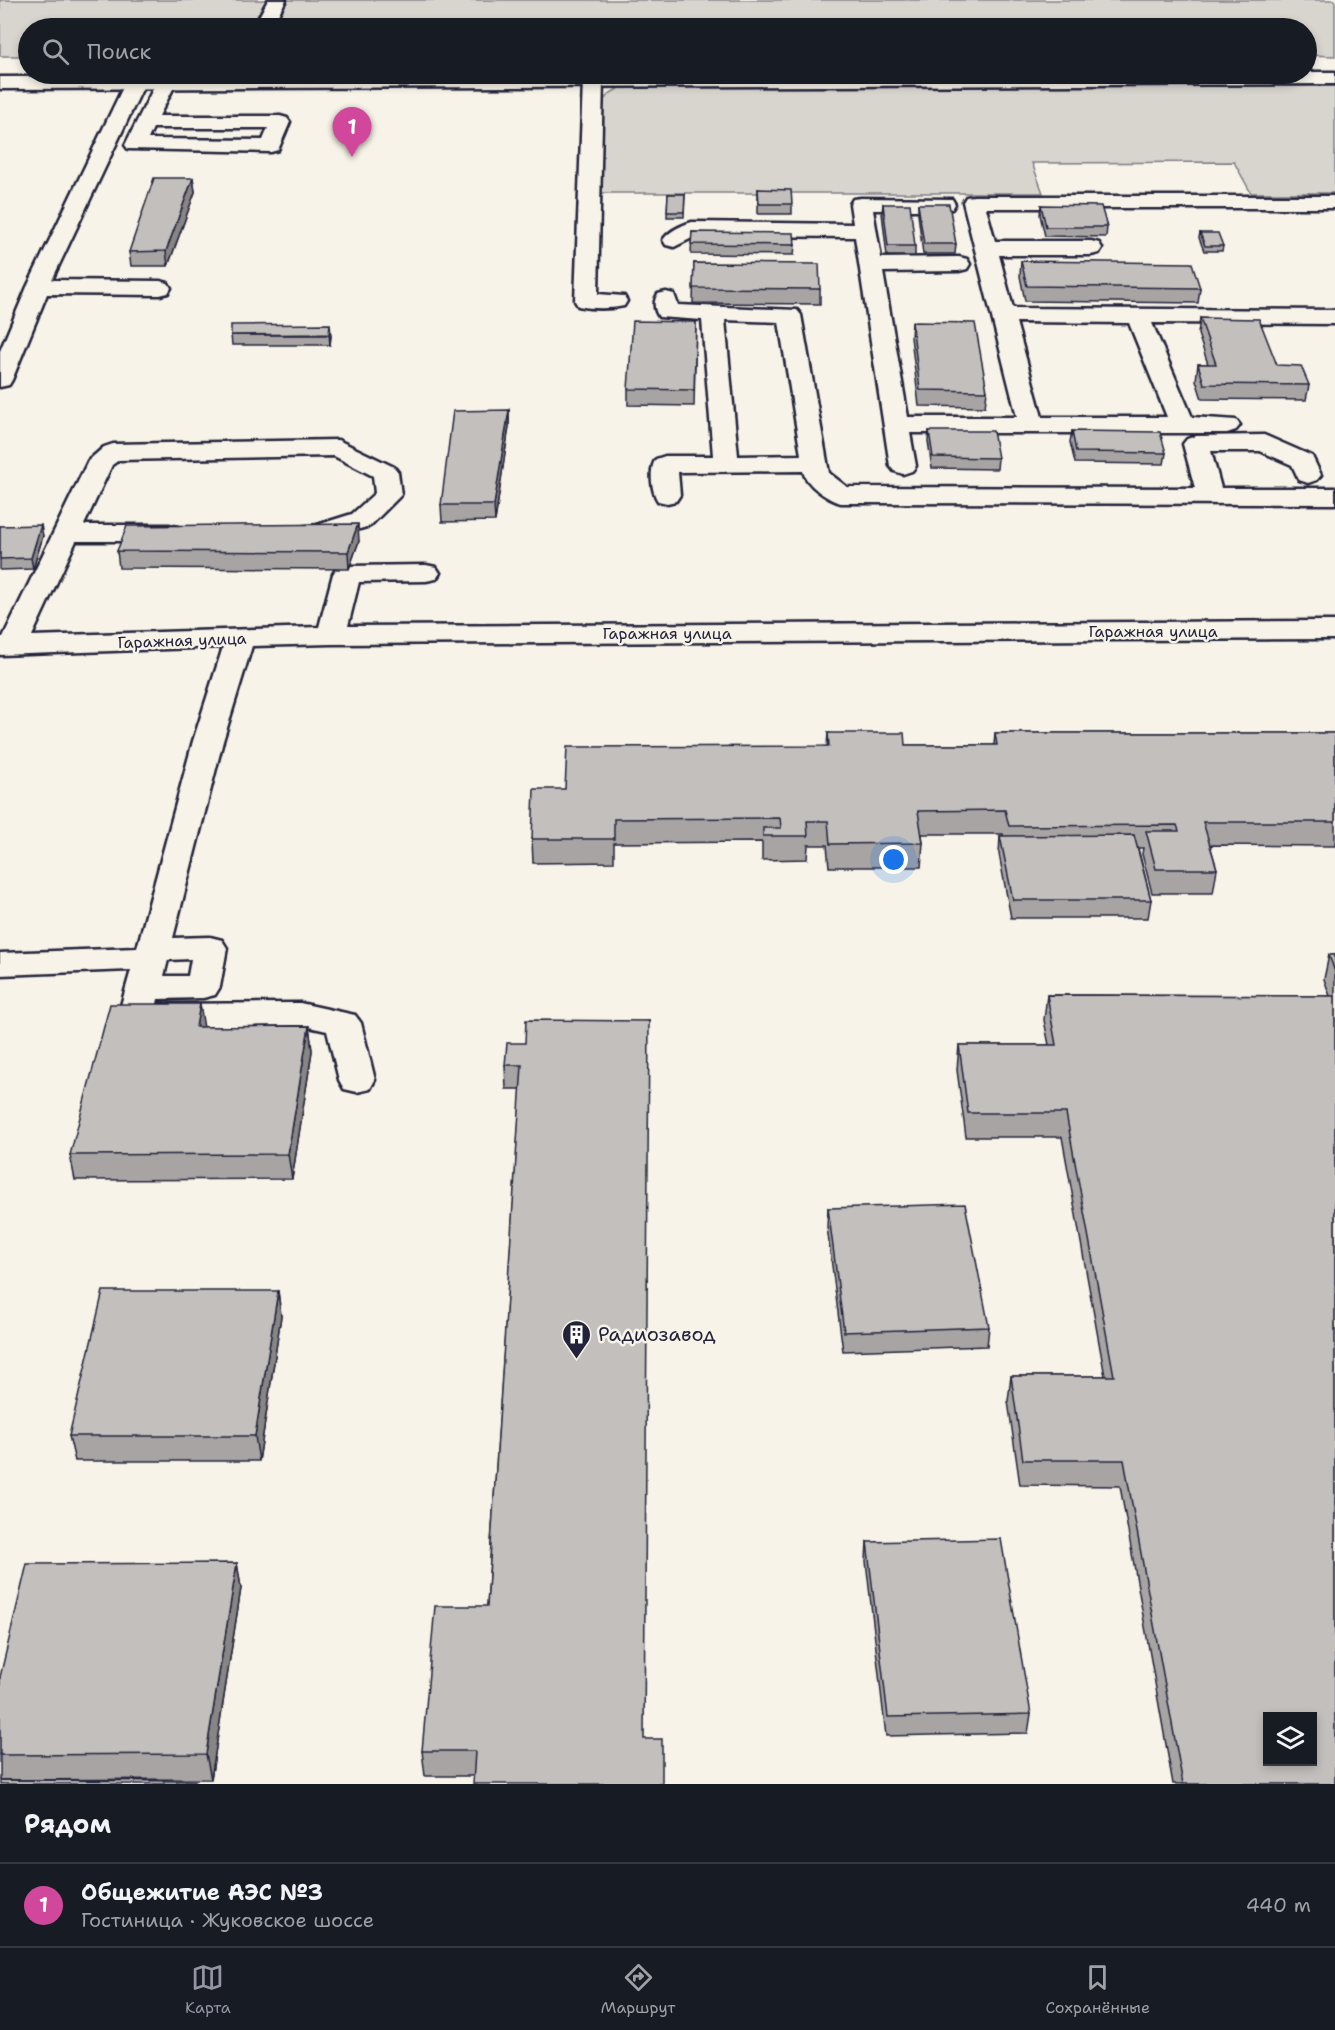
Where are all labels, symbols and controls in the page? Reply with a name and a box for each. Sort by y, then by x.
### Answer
search box [18,18,1317,84]
icon: search [39,35,72,68]
text: Поиск [87,37,151,66]
pin: 1 [332,108,372,157]
street label: Гаражная улица [1088,621,1218,642]
street label: Гаражная улица [602,623,732,644]
street label: Гаражная улица [117,628,247,653]
your location [879,845,908,874]
building icon: Радиозавод [561,1318,593,1360]
place label: Радиозавод [598,1321,716,1347]
map controls [1263,1712,1317,1766]
button: layers [1263,1712,1317,1766]
text: Рядом [24,1806,111,1841]
text: Общежитие АЭС №3 [81,1878,323,1907]
text: 1 [39,1892,48,1918]
text: 440 m [1246,1892,1311,1918]
text: Гостиница · Жуковское шоссе [81,1907,374,1933]
tab: Карта [185,1961,231,2018]
tab: Маршрут [601,1961,675,2018]
tab: Сохранённые [1045,1961,1150,2018]

